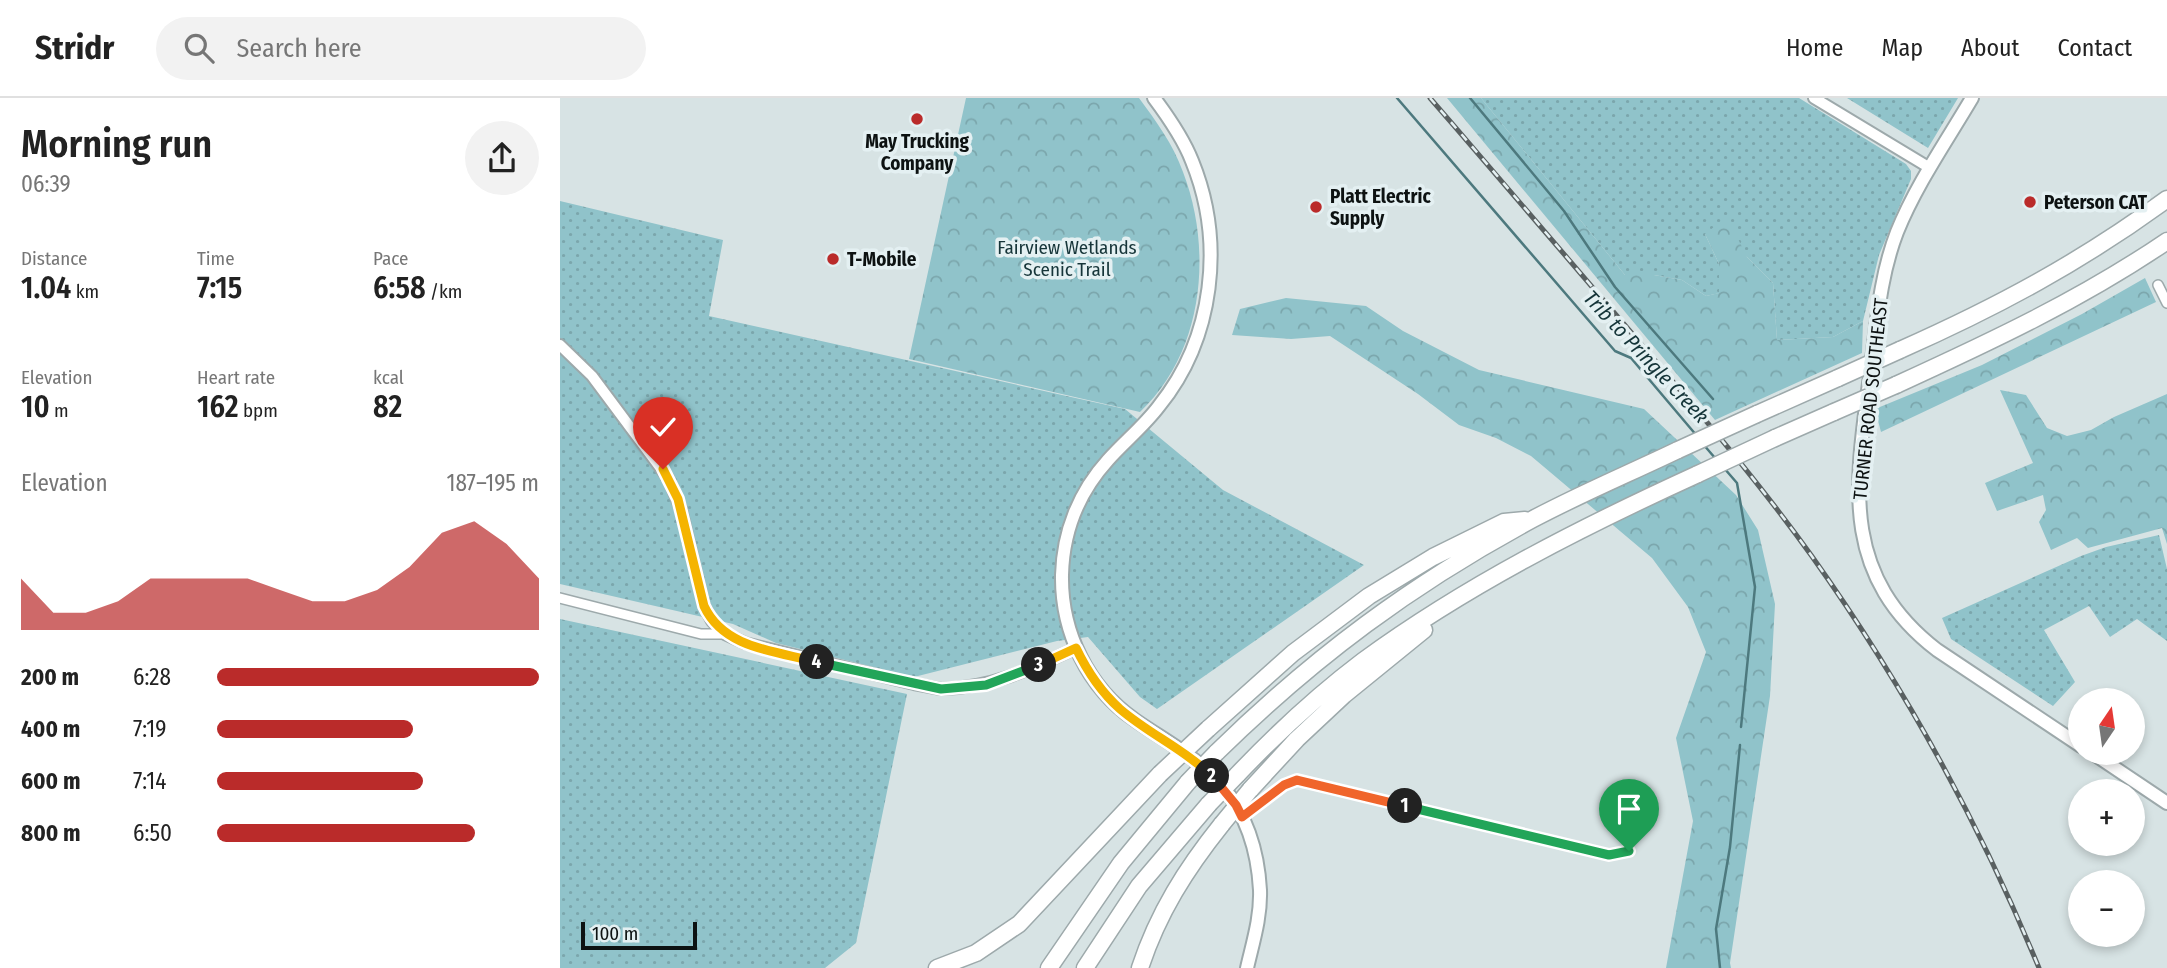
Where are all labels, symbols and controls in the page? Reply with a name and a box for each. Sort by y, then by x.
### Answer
search box [156,17,646,80]
text: Stridr [35,28,114,68]
icon: search [180,29,218,67]
text: Search here [236,33,362,64]
text: Home [1786,34,1843,62]
text: Map [1881,34,1923,62]
text: About [1961,34,2019,62]
text: Contact [2057,34,2132,62]
marker: May Trucking Company [909,111,925,127]
text: Morning run [21,121,212,167]
button: share [465,121,539,195]
place label: May Trucking Company [865,130,969,175]
text: 06:39 [21,170,71,198]
place label: Platt Electric Supply [1330,185,1431,230]
place label: Peterson CAT [2044,191,2148,214]
marker: Peterson CAT [2022,194,2038,210]
marker: Platt Electric Supply [1308,199,1324,215]
park label: Fairview Wetlands Scenic Trail [997,236,1137,281]
text: Distance [21,247,88,270]
text: Time [197,247,235,270]
text: Pace [373,247,408,270]
place label: T-Mobile [847,248,917,271]
marker: T-Mobile [825,251,841,267]
text: 1.04 [21,270,71,306]
text: 7:15 [197,270,242,306]
text: 6:58 [373,270,426,306]
text: km [71,280,99,303]
text: /km [426,280,462,303]
water label: Trib to Pringle Creek [1578,285,1714,429]
street label: TURNER ROAD SOUTHEAST [1848,297,1893,501]
text: Elevation [21,366,93,389]
text: Heart rate [197,366,275,389]
text: kcal [373,366,404,389]
text: 10 [21,389,50,425]
text: 162 [197,389,238,425]
text: 82 [373,389,402,425]
pin [633,397,693,469]
text: m [50,399,69,422]
text: bpm [238,399,278,422]
icon: check [644,408,682,446]
text: Elevation [21,469,108,497]
text: 187–195 m [446,469,539,497]
pin: 4 [800,644,834,680]
pin: 3 [1022,648,1056,682]
text: 4 [812,650,821,673]
text: 3 [1034,653,1043,676]
text: 200 m [21,663,79,691]
text: 6:28 [133,663,171,691]
north arrow [2068,688,2146,765]
map controls [2068,688,2145,947]
text: 400 m [21,715,80,743]
text: 7:19 [133,715,166,743]
pin: 2 [1194,758,1230,794]
text: 2 [1207,764,1216,787]
text: 600 m [21,767,80,795]
text: 7:14 [133,767,166,795]
pin [1599,779,1659,851]
button: + [2068,779,2145,856]
pin: 1 [1388,788,1422,824]
icon: arrive [1610,790,1648,828]
text: 1 [1400,794,1409,817]
text: 800 m [21,819,81,847]
text: 6:50 [133,819,172,847]
button: − [2068,870,2145,947]
scale bar [581,919,696,951]
text: 100 m [592,922,638,945]

